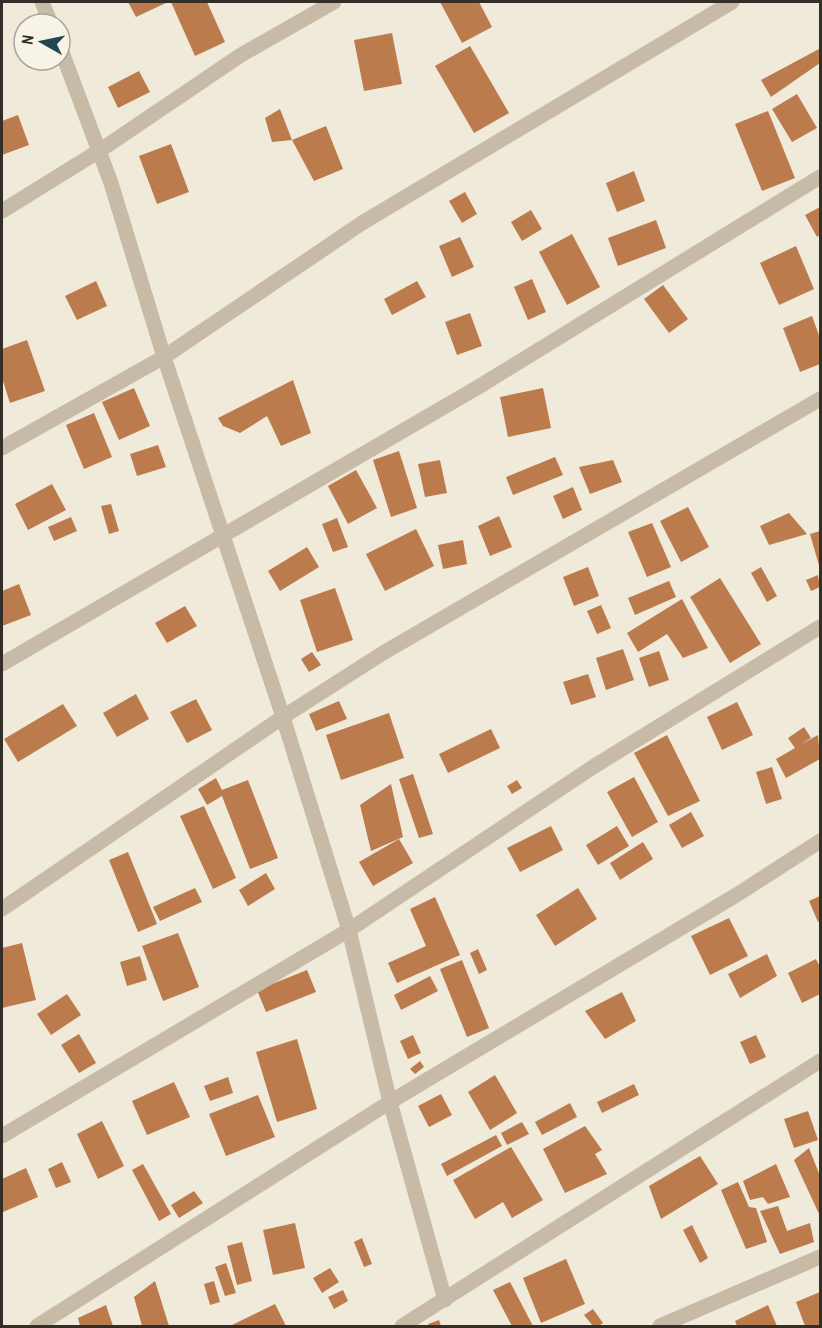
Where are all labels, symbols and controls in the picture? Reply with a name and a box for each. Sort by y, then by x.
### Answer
north arrow [12,12,72,72]
text: N [16,33,39,46]

